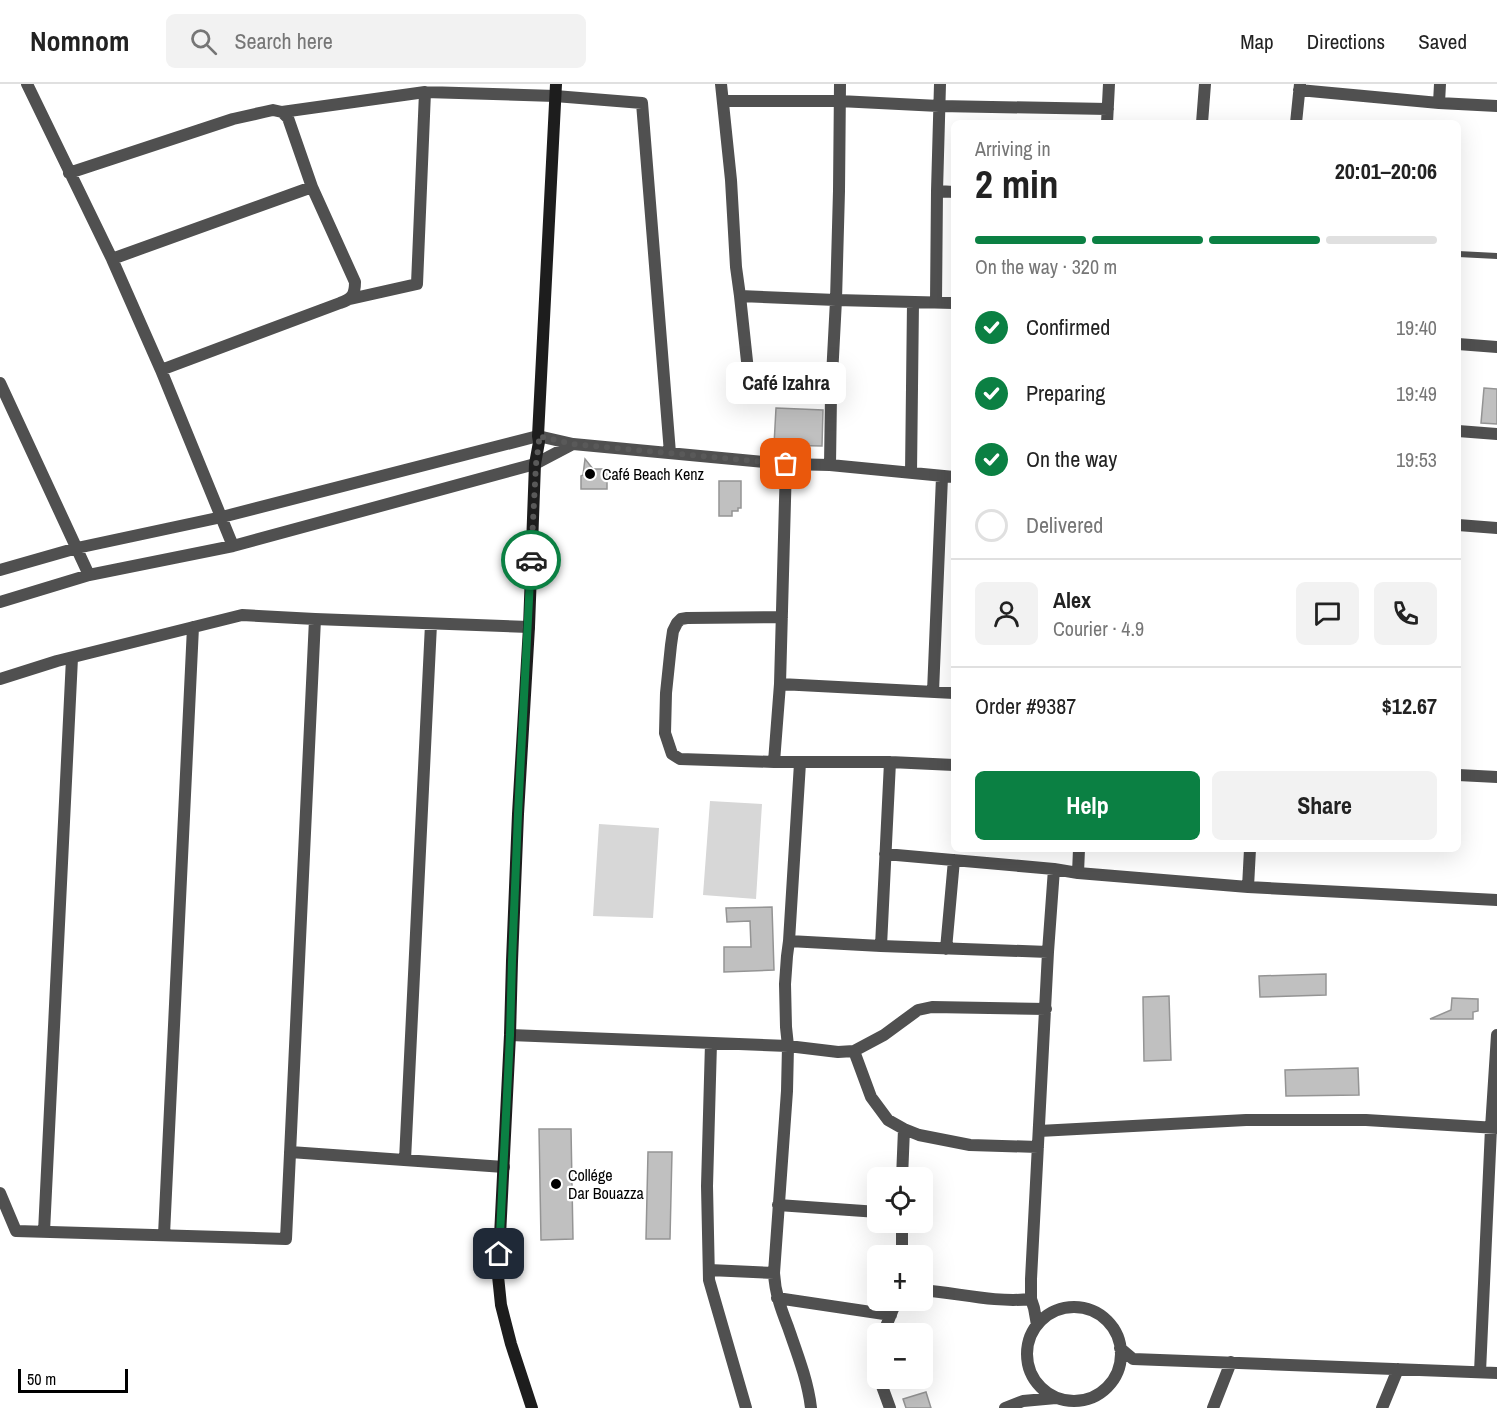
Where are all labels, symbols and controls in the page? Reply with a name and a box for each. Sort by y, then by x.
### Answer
search box [166,14,586,68]
text: Nomnom [30,22,130,60]
icon: search [187,25,220,58]
text: Search here [235,26,333,56]
text: Map [1240,27,1274,56]
text: Directions [1307,27,1385,56]
text: Saved [1418,27,1467,56]
text: Arriving in [975,135,1051,162]
text: 20:01–20:06 [1335,156,1437,186]
text: 2 min [975,158,1059,210]
text: On the way · 320 m [975,253,1117,280]
icon: check [975,311,1008,344]
text: Confirmed [1026,312,1110,342]
text: 19:40 [1396,314,1437,341]
callout: Café Izahra [726,362,846,404]
text: Café Izahra [742,369,830,396]
icon: check [975,377,1008,410]
text: Preparing [1026,378,1105,408]
text: 19:49 [1396,380,1437,407]
pin [760,438,811,489]
icon: check [975,443,1008,476]
text: On the way [1026,444,1117,474]
text: 19:53 [1396,446,1437,473]
icon: bag [769,447,802,480]
place label: Café Beach Kenz [602,463,705,485]
marker: Café Beach Kenz [583,467,597,481]
text: Delivered [1026,510,1103,540]
courier [501,530,561,590]
icon: car [515,544,548,577]
button: person [975,582,1038,645]
button: chat [1296,582,1359,645]
button: phone [1374,582,1437,645]
text: Alex [1053,585,1091,615]
text: Courier · 4.9 [1053,615,1144,642]
text: Order #9387 [975,691,1076,721]
text: $12.67 [1382,691,1437,721]
button: Help [975,771,1200,840]
button: Share [1212,771,1437,840]
place label: Collége Dar Bouazza [568,1164,645,1204]
map controls [867,1167,933,1389]
button: locate [867,1167,933,1233]
marker: Collége Dar Bouazza [549,1177,563,1191]
pin [473,1228,524,1279]
icon: home [482,1237,515,1270]
button: + [867,1245,933,1311]
button: − [867,1323,933,1389]
scale bar [18,1366,128,1394]
text: 50 m [27,1368,56,1390]

